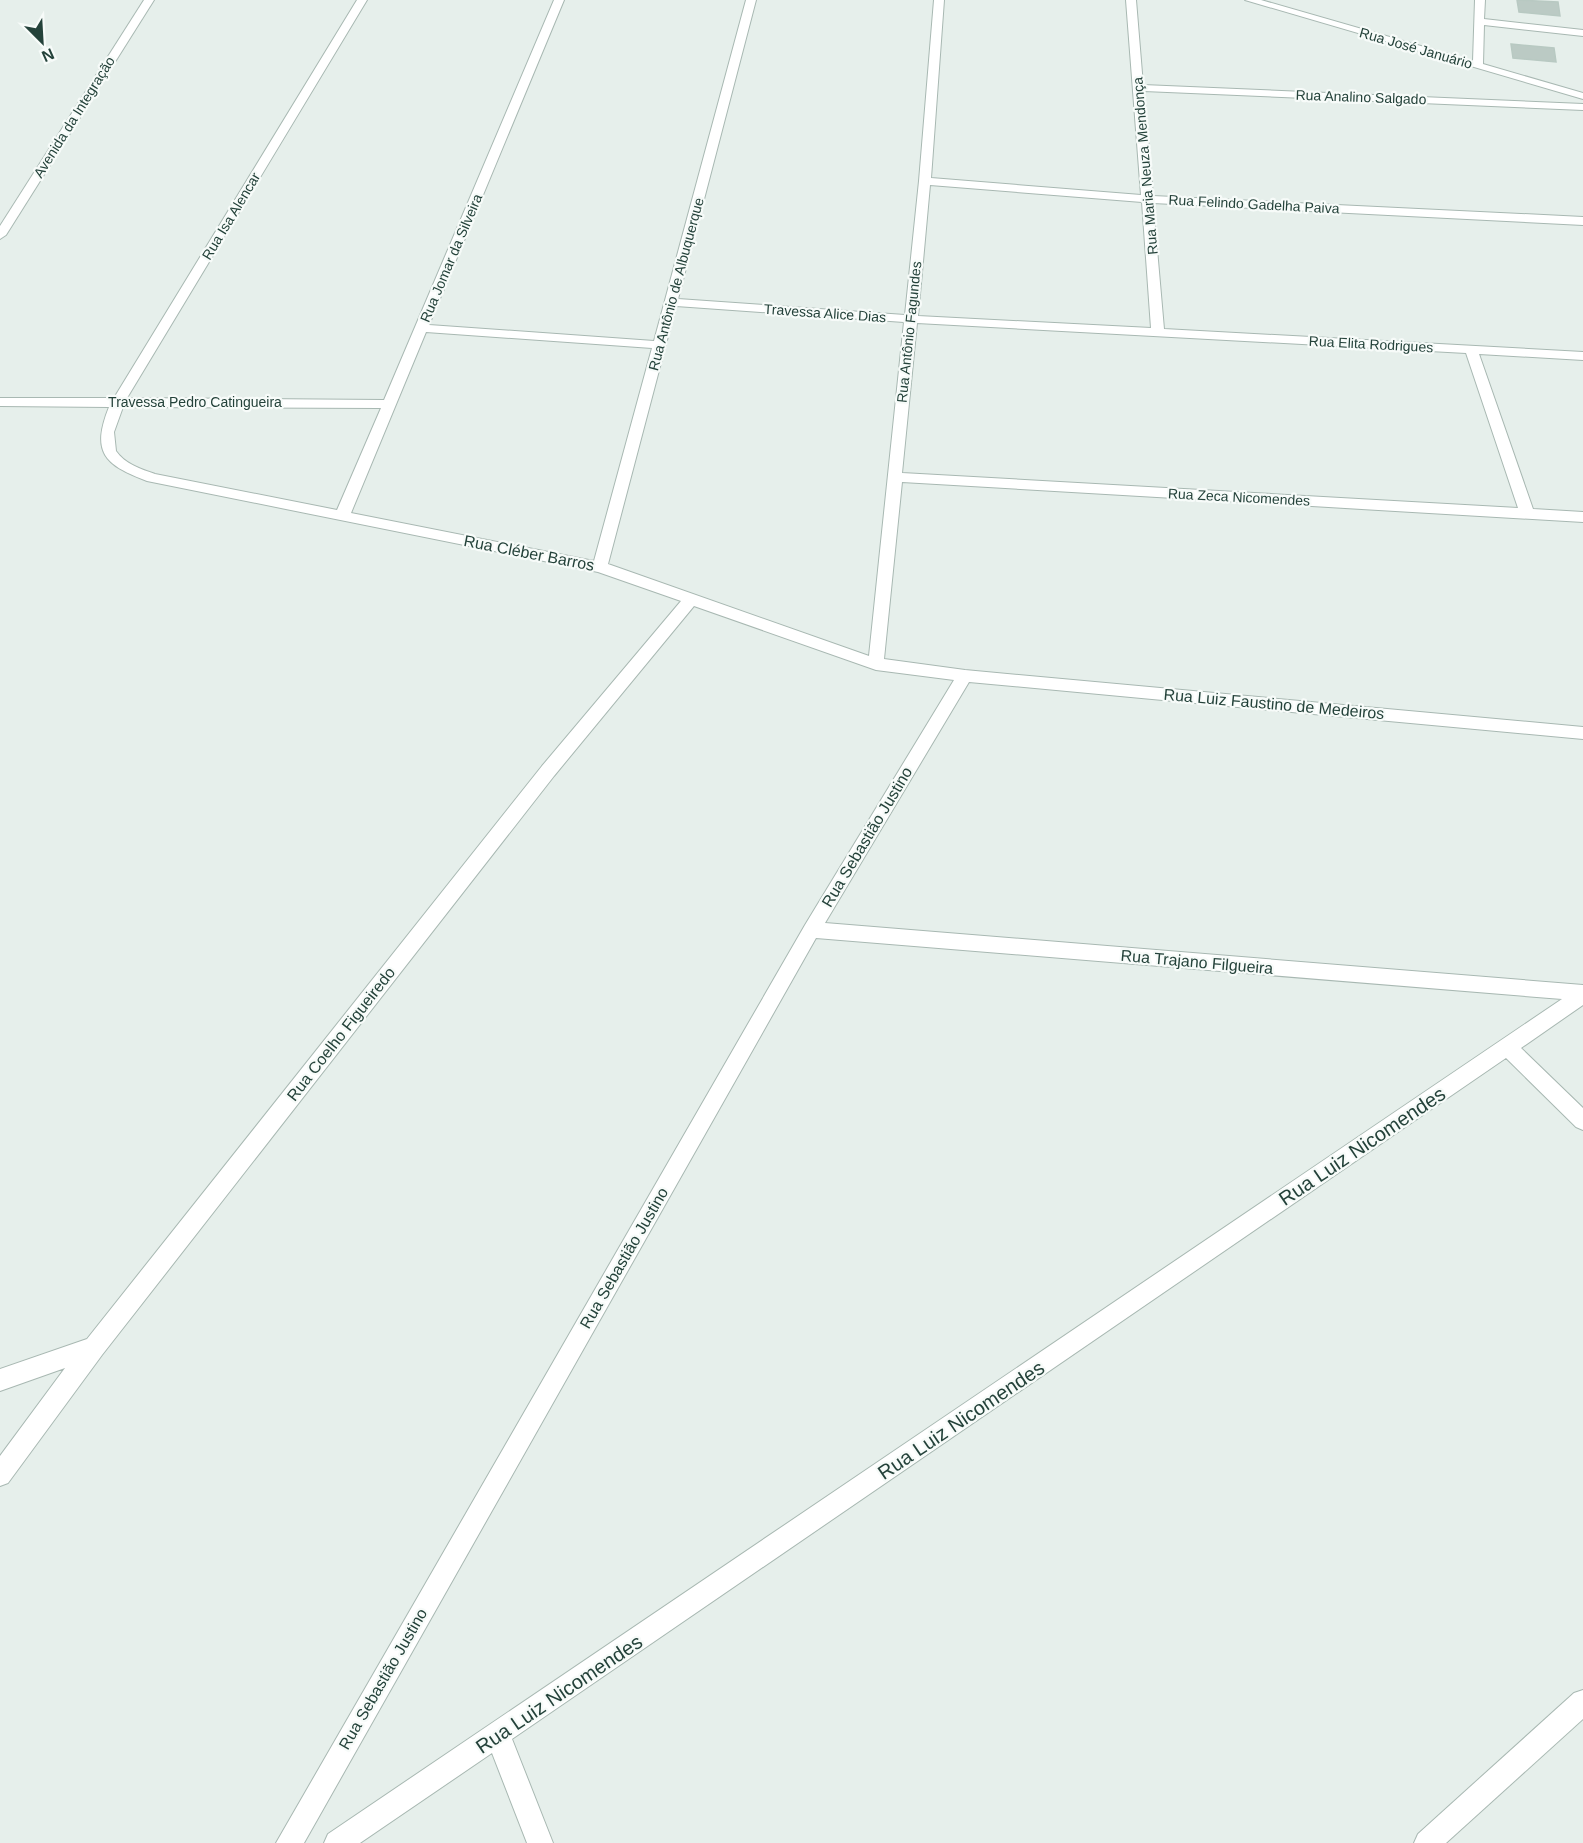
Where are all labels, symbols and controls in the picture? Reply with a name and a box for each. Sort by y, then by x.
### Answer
north arrow [12,12,72,72]
street label: Rua José Januário [1358,24,1475,72]
text: N [39,45,57,65]
street label: Avenida da Integração [30,53,118,181]
street label: Rua Maria Neuza Mendonça [1129,76,1161,255]
street label: Rua Analino Salgado [1295,87,1427,107]
street label: Rua Isa Alencar [199,169,263,262]
street label: Rua Jomar da Silveira [417,191,485,325]
street label: Rua Felindo Gadelha Paiva [1168,192,1340,216]
street label: Rua Antônio de Albuquerque [645,196,707,372]
street label: Rua Antônio Fagundes [894,260,924,404]
street label: Travessa Alice Dias [763,301,887,325]
street label: Rua Elita Rodrigues [1308,333,1434,355]
street label: Travessa Pedro Catingueira [108,394,282,410]
street label: Rua Zeca Nicomendes [1167,485,1311,509]
street label: Rua Cléber Barros [462,532,596,574]
street label: Rua Luiz Faustino de Medeiros [1163,686,1385,722]
street label: Rua Sebastião Justino [818,764,916,910]
street label: Rua Trajano Filgueira [1120,947,1274,977]
street label: Rua Coelho Figueiredo [284,964,398,1104]
street label: Rua Luiz Nicomendes [1275,1082,1449,1210]
street label: Rua Sebastião Justino [577,1184,671,1332]
street label: Rua Luiz Nicomendes [874,1356,1048,1484]
street label: Rua Sebastião Justino [336,1605,430,1753]
street label: Rua Luiz Nicomendes [472,1630,646,1758]

